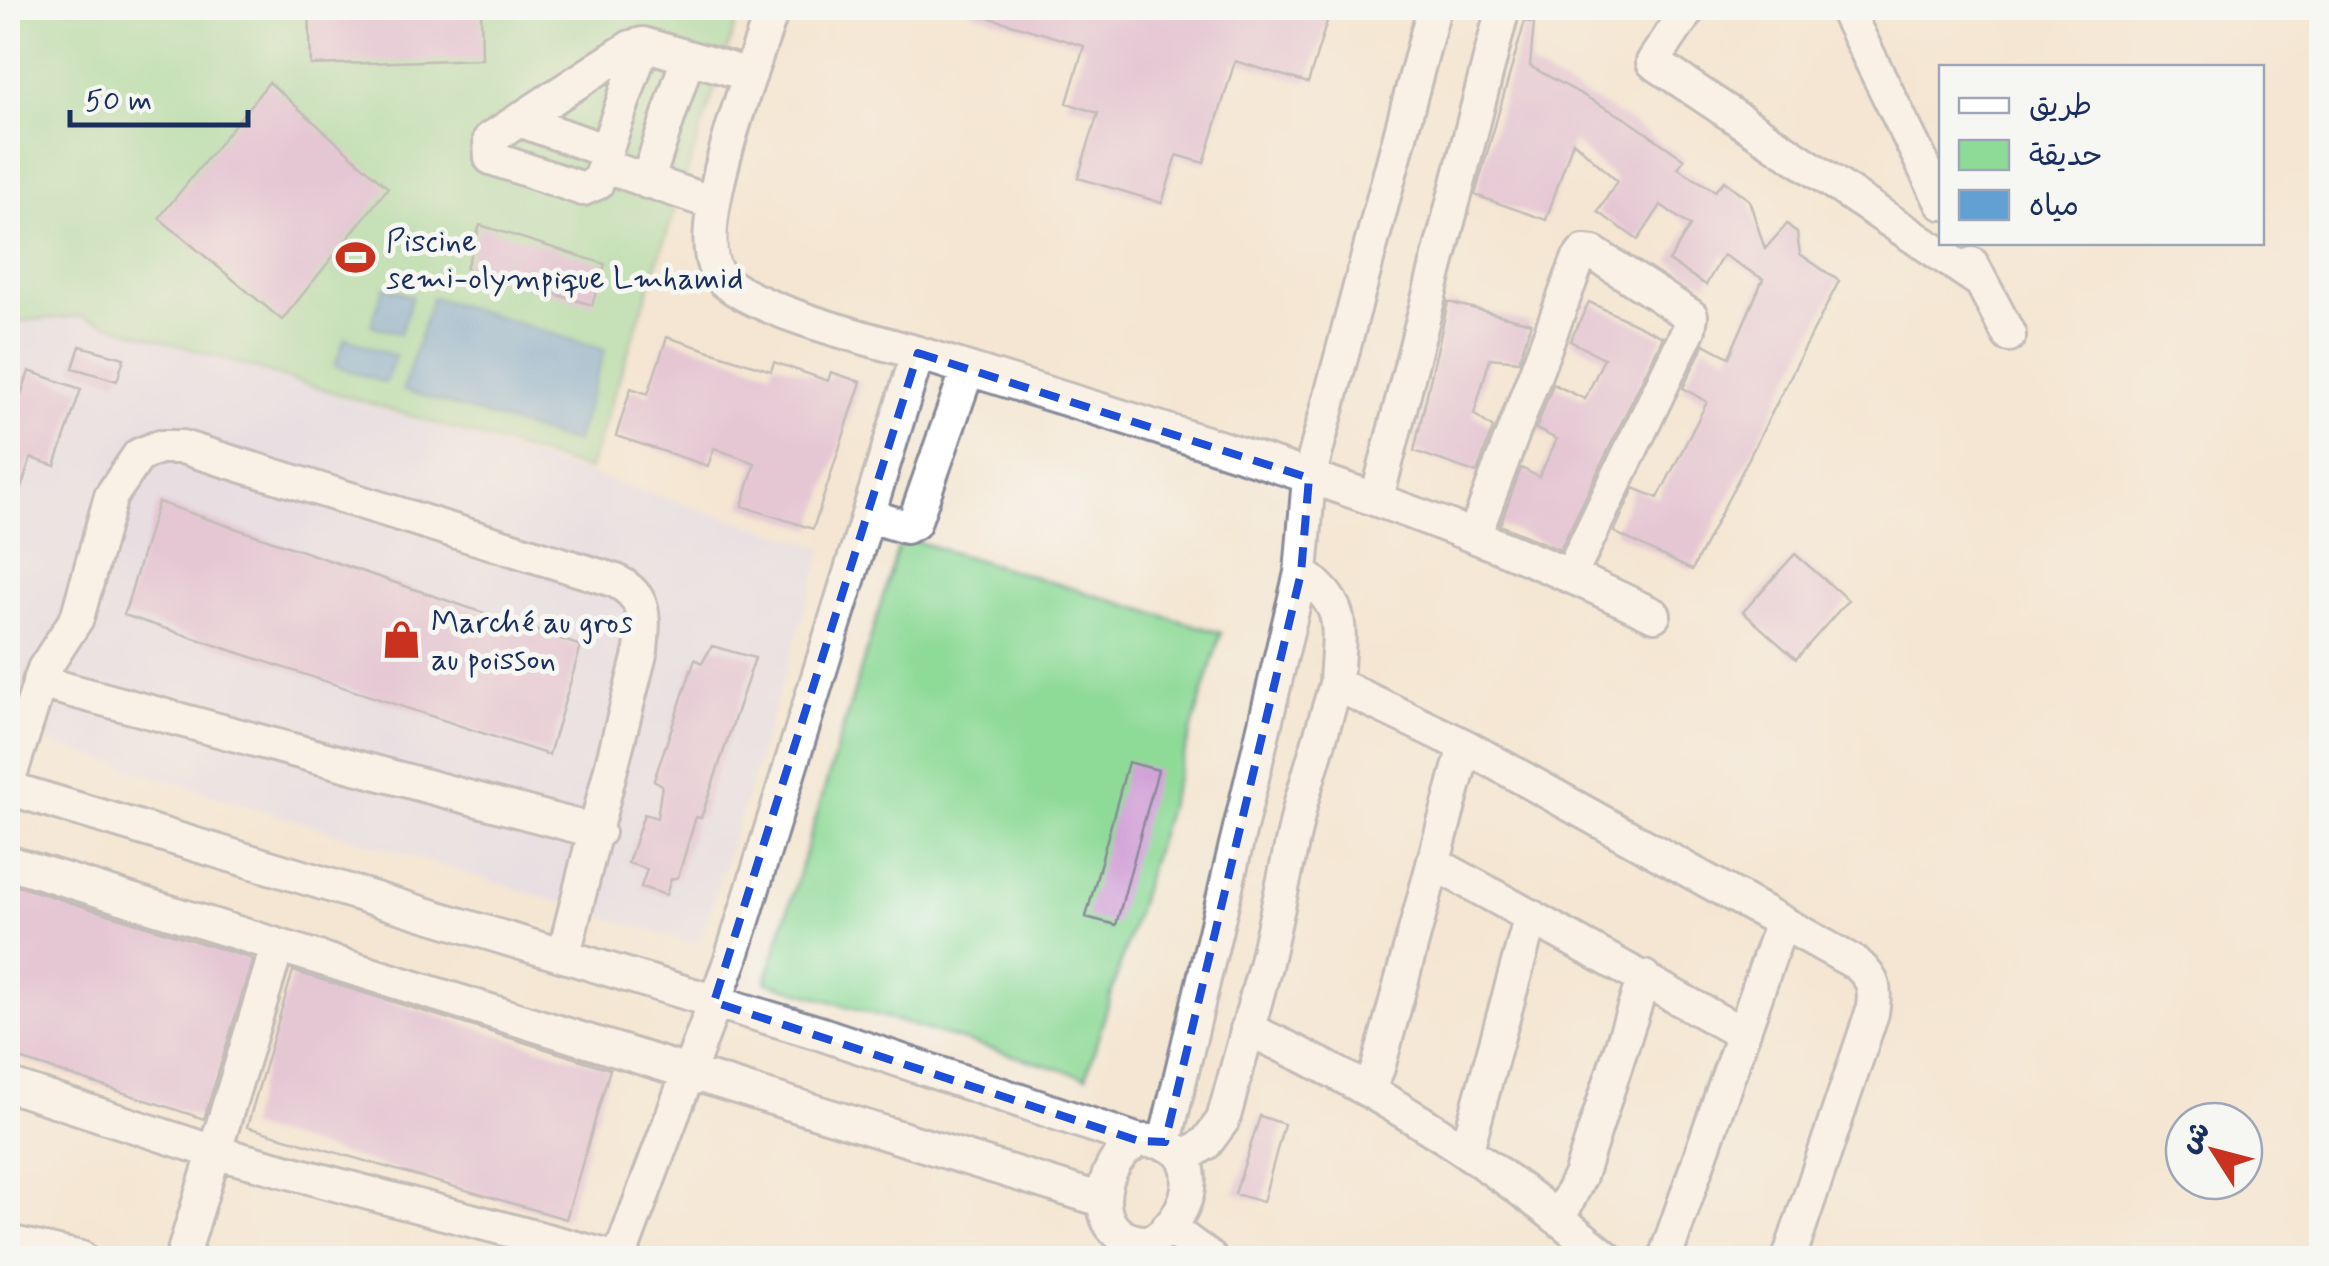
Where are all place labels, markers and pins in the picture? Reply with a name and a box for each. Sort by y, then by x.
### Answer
place label: Piscine semi-olympique Lmhamid [386,221,743,300]
sports icon: Piscine semi-olympique Lmhamid [335,237,377,279]
place label: Marché au gros au poisson [431,602,633,681]
shop icon: Marché au gros au poisson [380,618,422,660]

